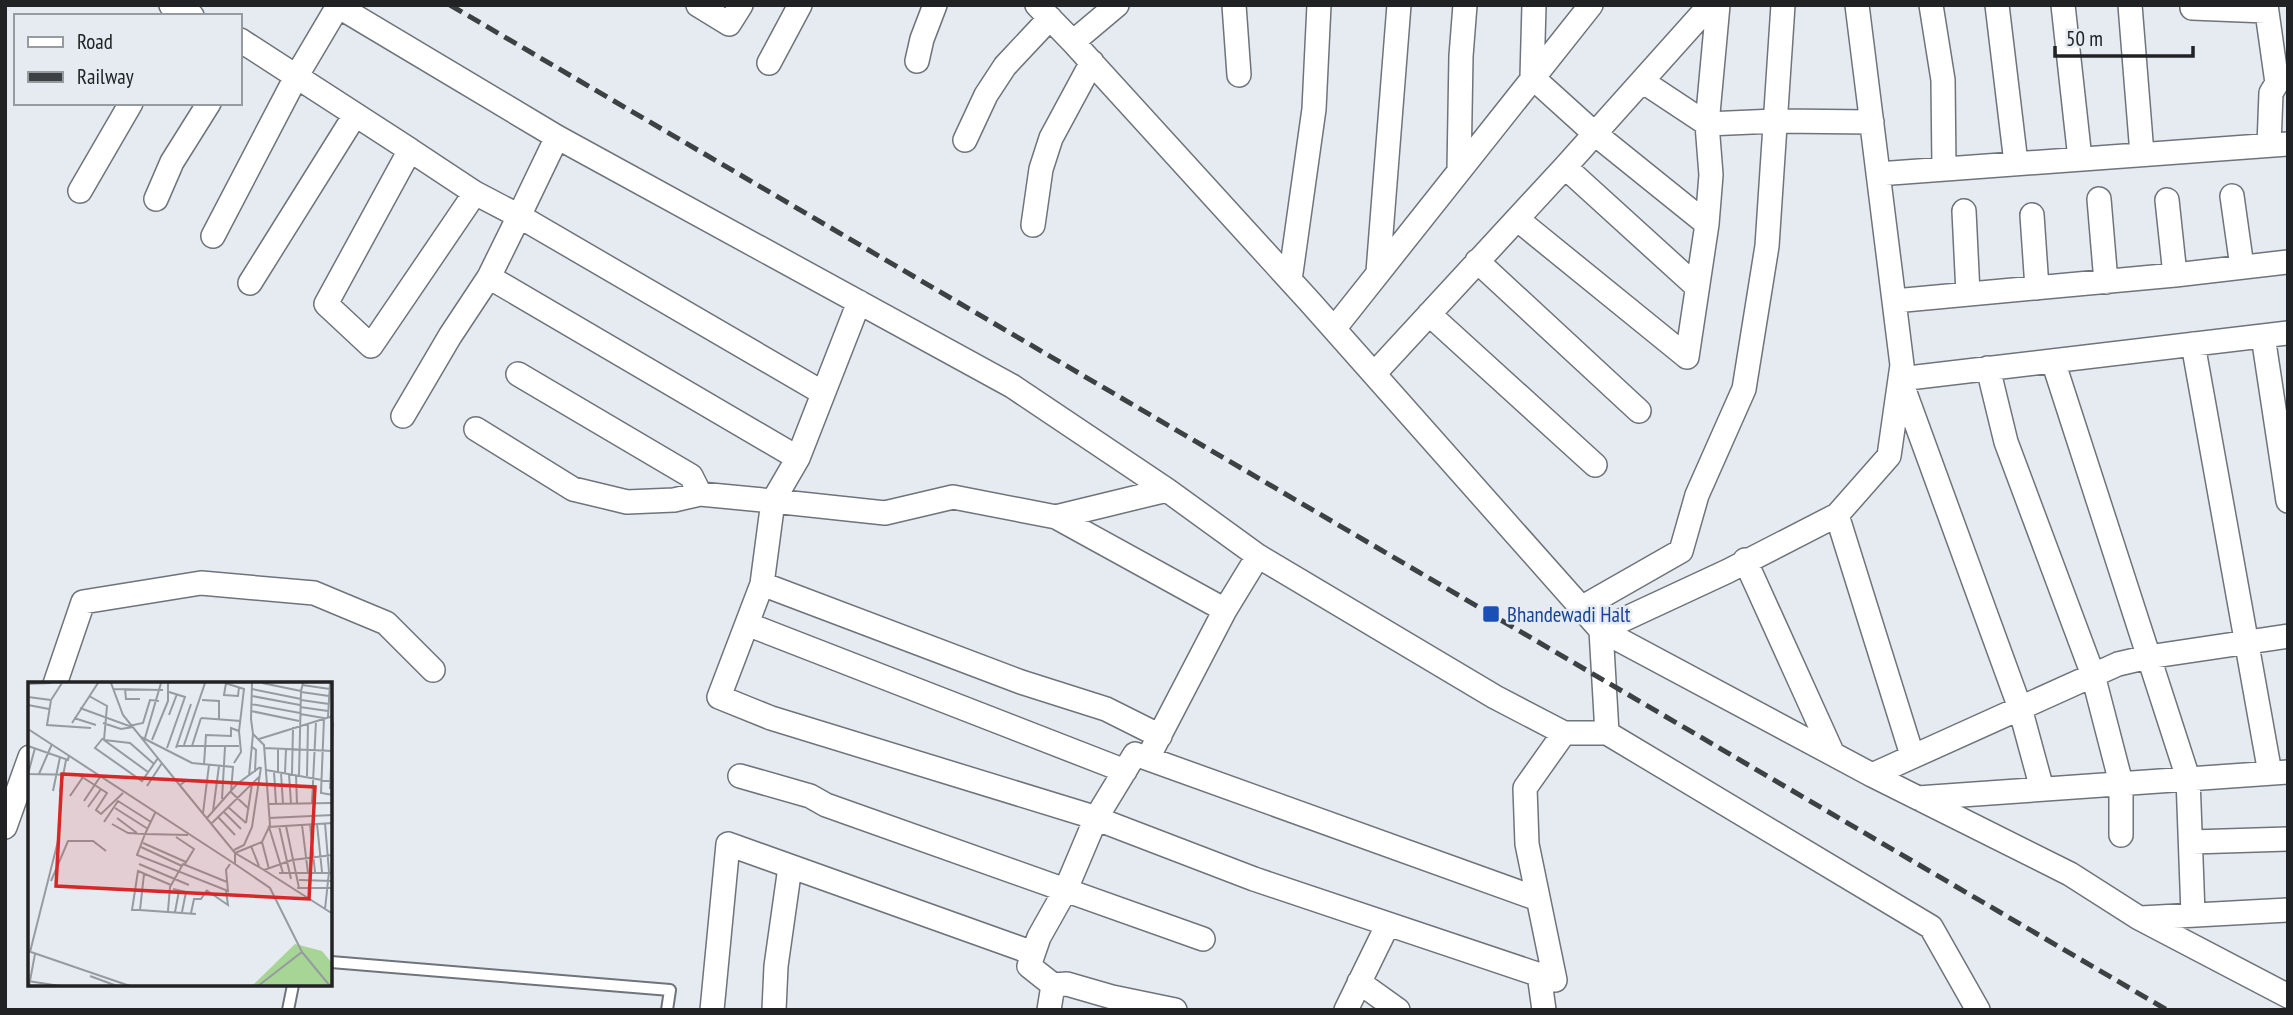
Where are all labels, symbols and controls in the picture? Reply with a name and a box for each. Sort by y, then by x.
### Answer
legend [14,14,242,105]
scale bar [2055,14,2193,58]
text: 50 m [2066,25,2103,52]
text: Road [77,28,113,55]
text: Railway [77,63,134,90]
place label: Bhandewadi Halt [1507,601,1631,628]
marker: Bhandewadi Halt [1481,604,1501,624]
inset map [28,682,332,987]

